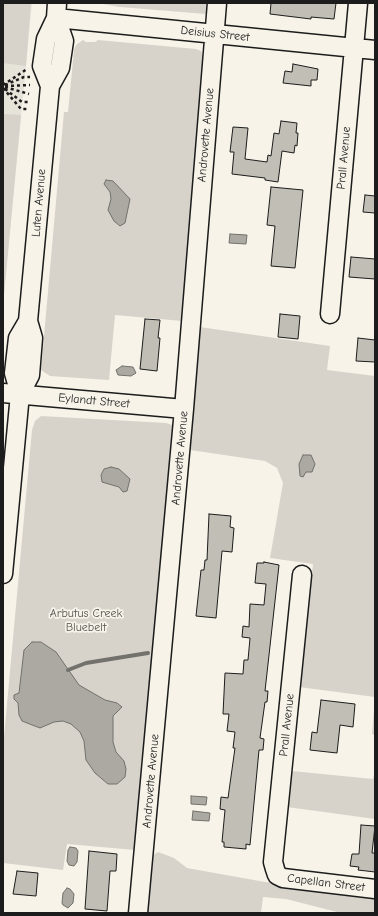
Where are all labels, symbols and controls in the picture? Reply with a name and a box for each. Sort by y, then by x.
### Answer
street label: Deisius Street [180,23,250,45]
street label: Androvette Avenue [195,87,217,183]
street label: Prall Avenue [334,126,354,190]
street label: Luten Avenue [29,168,49,238]
street label: Eylandt Street [58,391,130,411]
street label: Androvette Avenue [169,410,191,506]
park label: Arbutus Creek Bluebelt [50,607,122,635]
street label: Prall Avenue [277,693,297,757]
street label: Androvette Avenue [140,733,162,829]
street label: Capellan Street [286,871,366,895]

